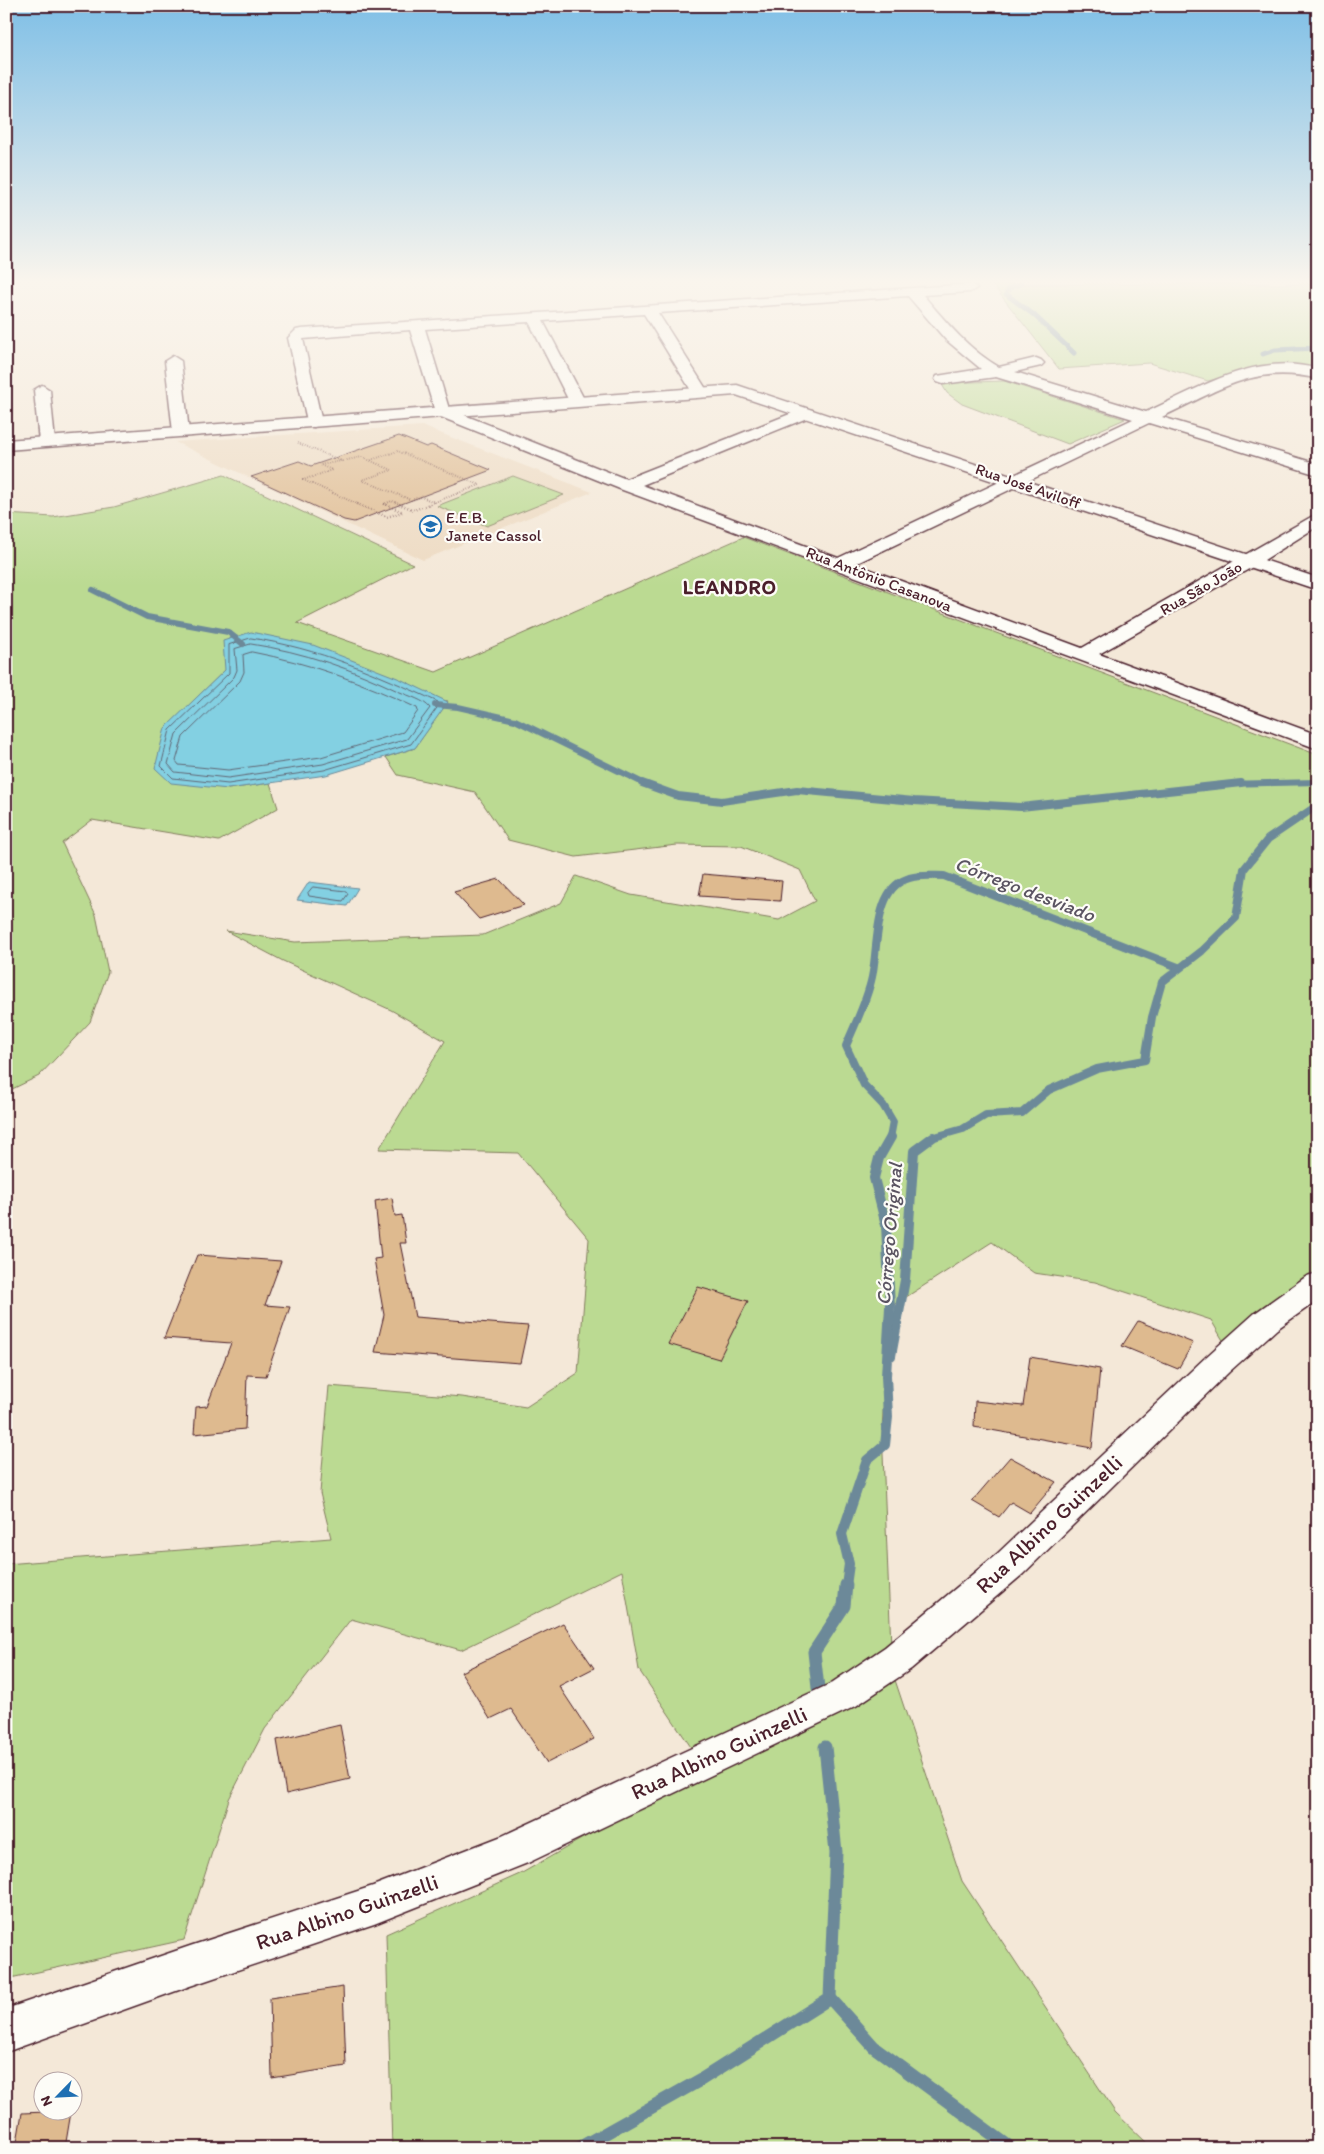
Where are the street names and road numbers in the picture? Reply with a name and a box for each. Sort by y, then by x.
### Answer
street label: Rua José Aviloff [973,459,1083,513]
street label: Rua Antônio Casanova [803,542,955,616]
street label: Rua São João [1157,557,1245,619]
street label: Rua Albino Guinzelli [970,1449,1128,1599]
street label: Rua Albino Guinzelli [627,1700,811,1806]
street label: Rua Albino Guinzelli [252,1868,442,1956]

